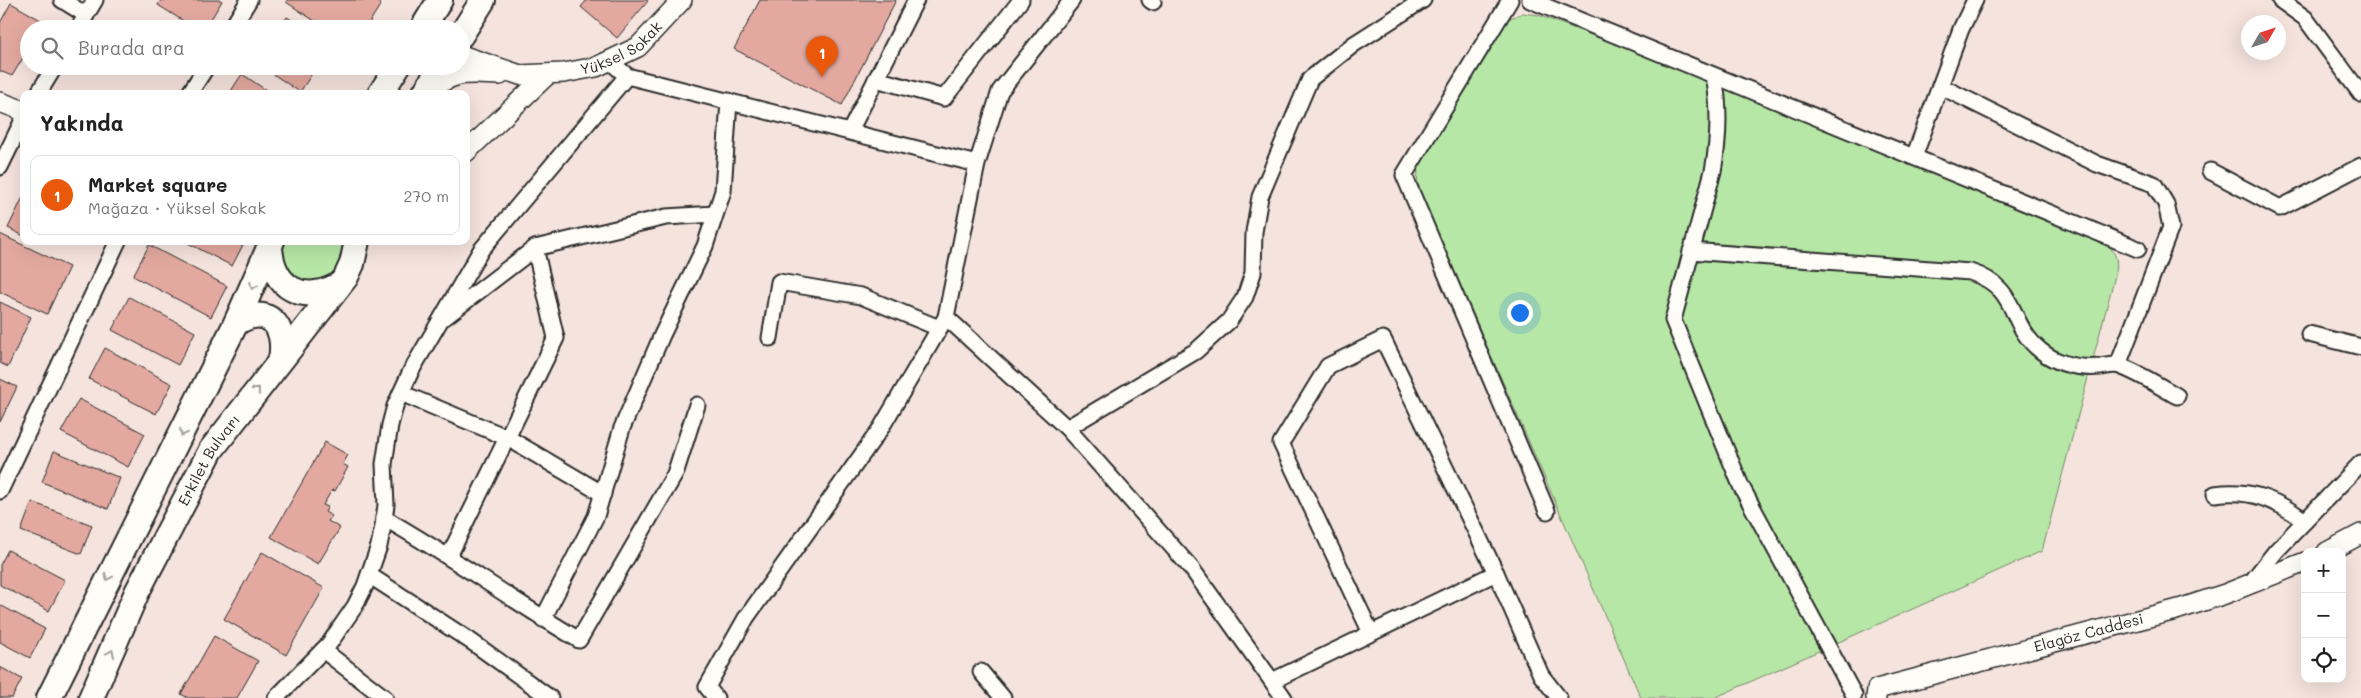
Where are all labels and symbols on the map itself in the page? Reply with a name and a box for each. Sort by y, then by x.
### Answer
north arrow [2241,15,2286,60]
street label: Yüksel Sokak [578,16,666,79]
pin: 1 [806,36,838,77]
one-way arrow [249,281,260,290]
your location [1507,300,1533,326]
one-way arrow [251,386,260,396]
street label: Erkilet Bulvarı [173,410,244,509]
one-way arrow [179,427,189,436]
one-way arrow [104,572,115,581]
street label: Elagöz Caddesi [2031,608,2145,656]
one-way arrow [104,649,115,658]

